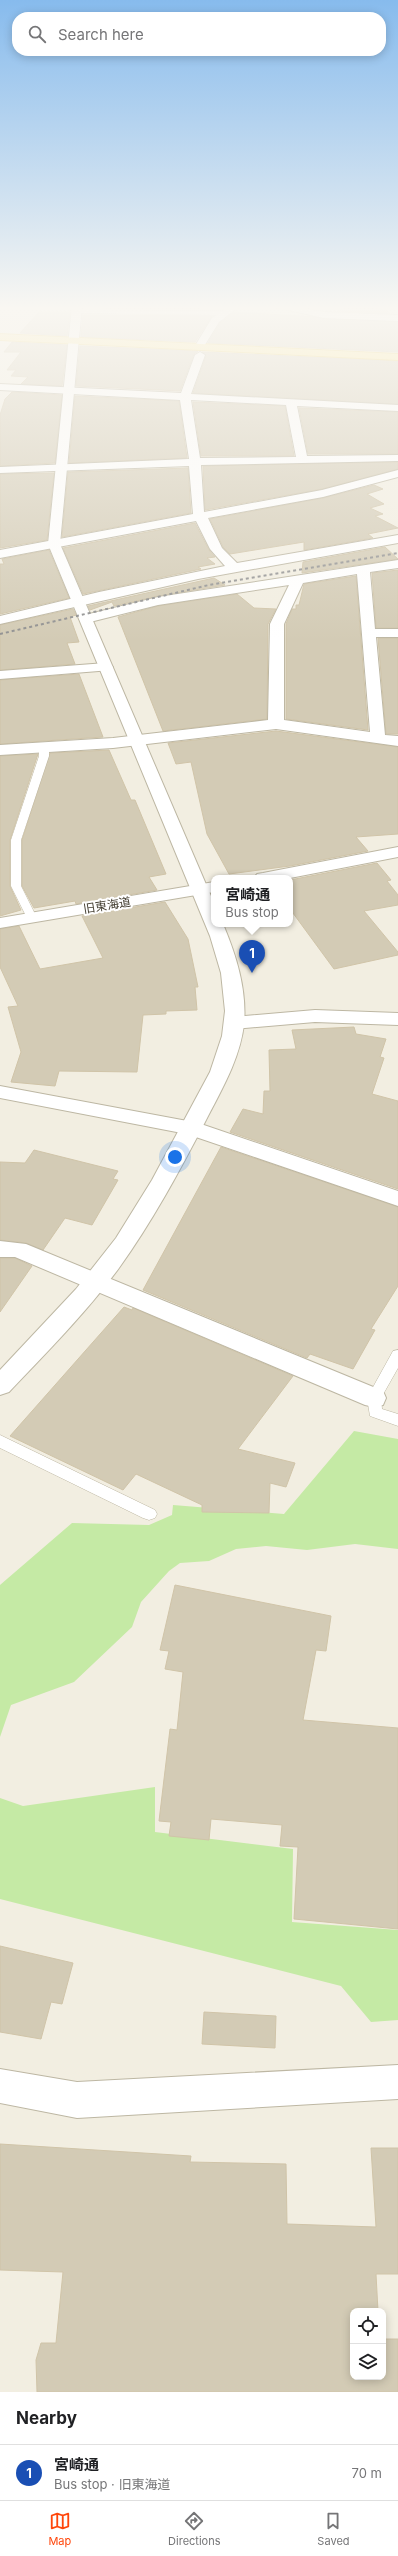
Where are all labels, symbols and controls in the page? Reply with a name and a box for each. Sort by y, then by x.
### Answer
search box [12,12,386,56]
icon: search [26,23,48,45]
text: Search here [58,25,144,44]
popup [211,875,293,927]
text: 宮崎通 [225,885,270,904]
street label: 旧東海道 [82,894,132,916]
text: Bus stop [225,904,279,920]
pin: 1 [239,940,265,973]
your location [165,1147,185,1167]
map controls [350,2308,386,2380]
button: locate [350,2308,386,2344]
button: layers [350,2344,386,2380]
text: Nearby [16,2408,77,2428]
text: 宮崎通 [54,2455,99,2474]
text: 1 [26,2465,32,2481]
text: 70 m [352,2465,382,2481]
text: Bus stop · 旧東海道 [54,2476,171,2492]
tab: Map [48,2510,71,2548]
tab: Directions [168,2510,221,2548]
tab: Saved [317,2510,350,2548]

